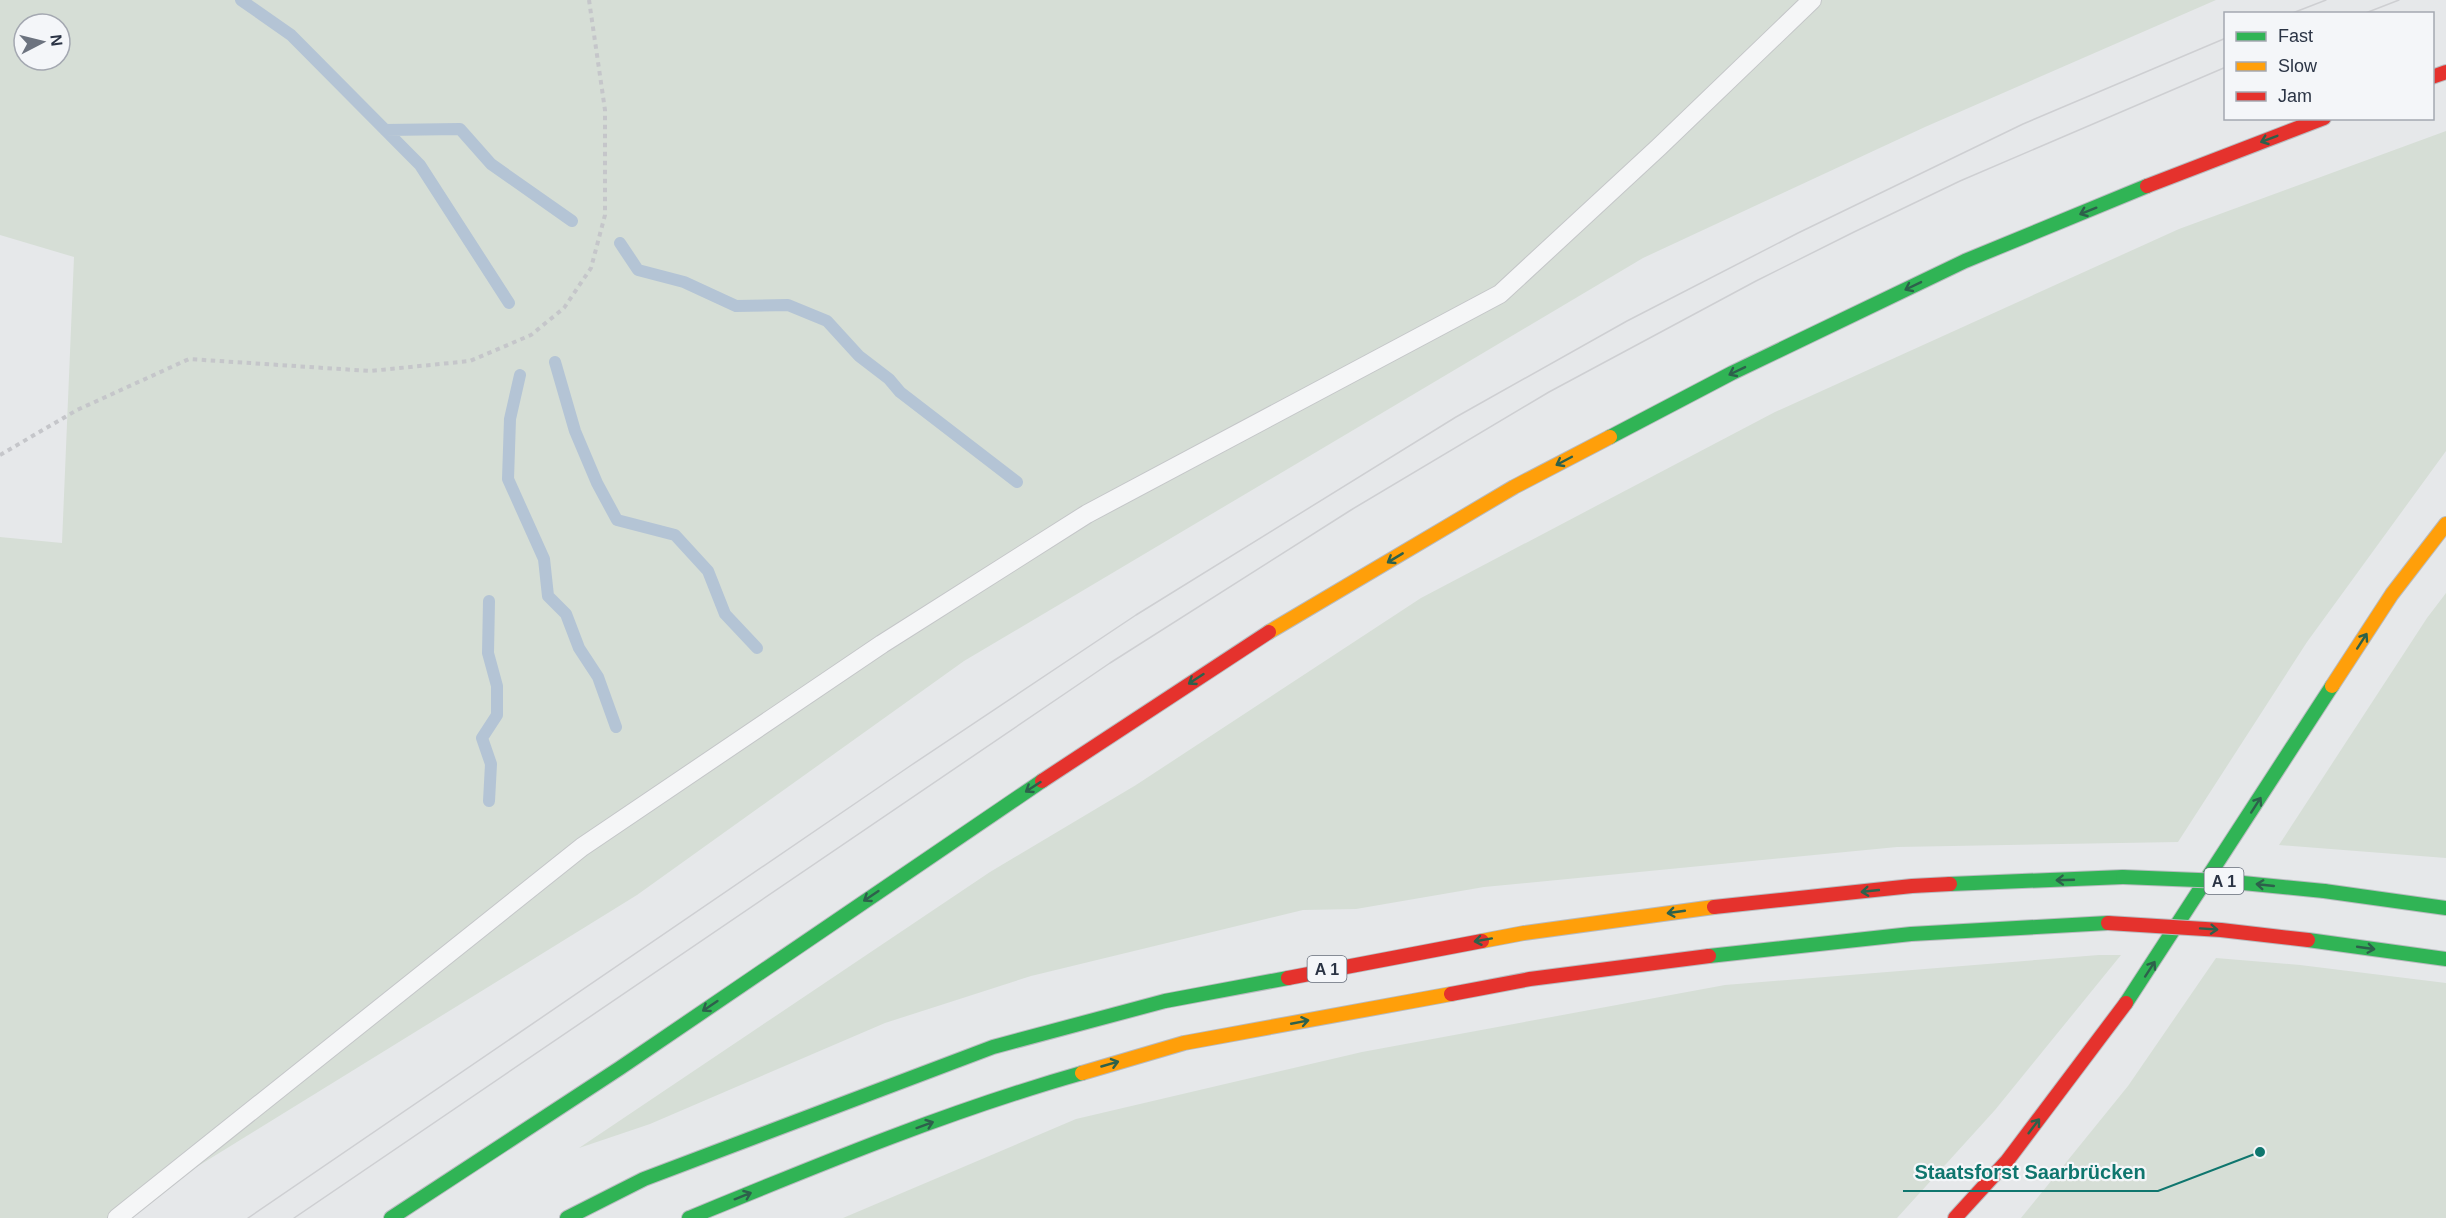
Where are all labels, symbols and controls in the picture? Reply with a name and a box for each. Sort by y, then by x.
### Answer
north arrow [12,12,72,72]
legend [2224,12,2434,120]
text: Fast [2278,26,2313,46]
text: N [47,33,66,47]
text: Slow [2278,56,2318,76]
text: Jam [2278,86,2312,106]
one-way arrow [2260,134,2279,145]
one-way arrow [2079,206,2097,217]
one-way arrow [1904,281,1922,293]
one-way arrow [1728,366,1746,377]
one-way arrow [1556,455,1573,467]
one-way arrow [1387,552,1404,564]
one-way arrow [2355,633,2368,650]
one-way arrow [1187,673,1204,686]
one-way arrow [1025,781,1042,793]
one-way arrow [2250,797,2262,814]
road number: A 1 [2204,868,2244,894]
one-way arrow [2055,874,2075,885]
one-way arrow [2256,879,2276,890]
one-way arrow [1861,886,1880,897]
one-way arrow [864,890,880,902]
one-way arrow [1667,907,1687,918]
one-way arrow [2198,924,2218,935]
one-way arrow [1474,935,1494,946]
one-way arrow [2355,942,2375,953]
road number: A 1 [1308,956,1346,982]
one-way arrow [2144,961,2156,978]
one-way arrow [703,1000,719,1012]
one-way arrow [1290,1016,1310,1027]
one-way arrow [1100,1058,1119,1070]
one-way arrow [2028,1118,2040,1134]
one-way arrow [915,1119,934,1130]
callout: Staatsforst Saarbrücken [1903,1153,2158,1191]
text: Staatsforst Saarbrücken [1914,1161,2146,1183]
one-way arrow [734,1190,752,1201]

